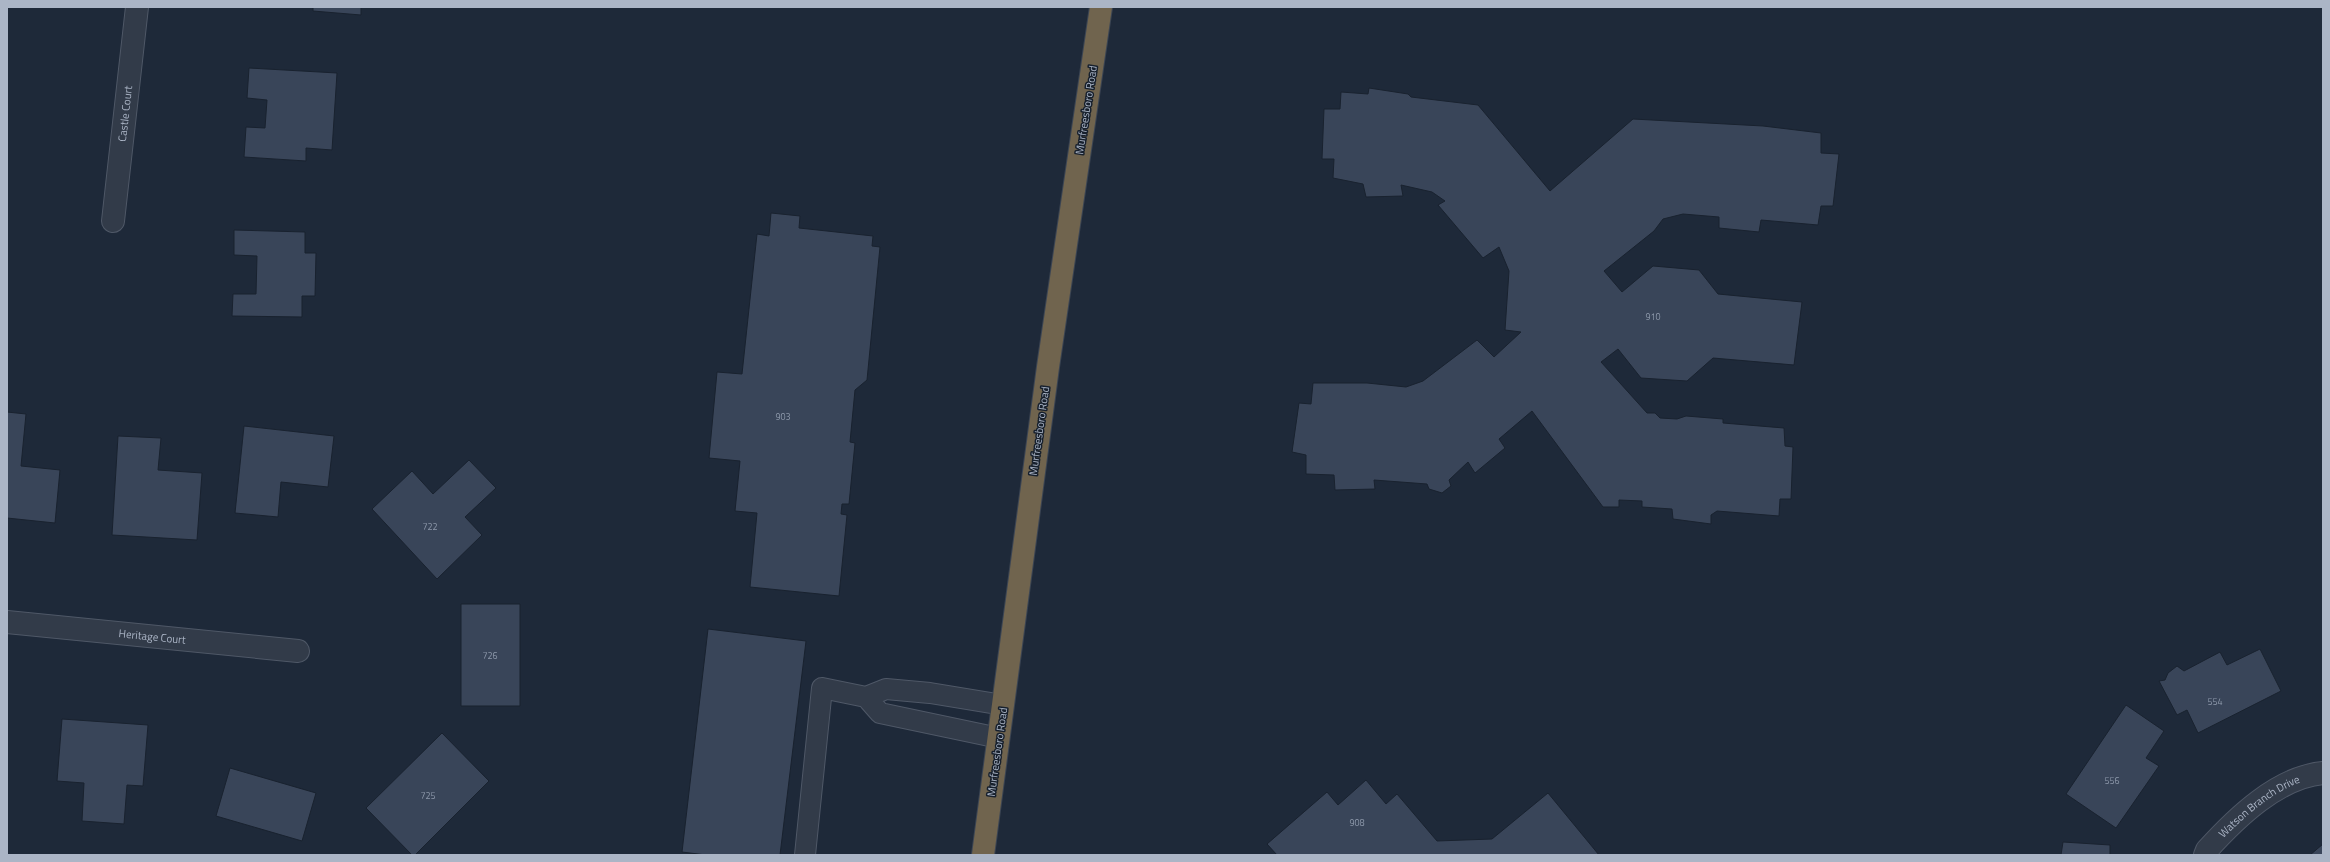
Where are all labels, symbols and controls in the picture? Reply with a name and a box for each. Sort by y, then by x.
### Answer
street label: Murfreesboro Road [1071,64,1101,156]
street label: Castle Court [114,85,136,143]
house number: 910 [1645,310,1661,323]
street label: Murfreesboro Road [1025,385,1053,477]
house number: 903 [775,410,791,423]
house number: 722 [422,520,438,533]
street label: Heritage Court [118,625,187,648]
house number: 726 [482,649,498,662]
house number: 554 [2207,695,2223,708]
street label: Murfreesboro Road [983,706,1011,798]
street label: Watson Branch Drive [2215,771,2302,841]
house number: 556 [2104,774,2120,787]
house number: 725 [420,789,436,802]
house number: 908 [1349,816,1365,829]

